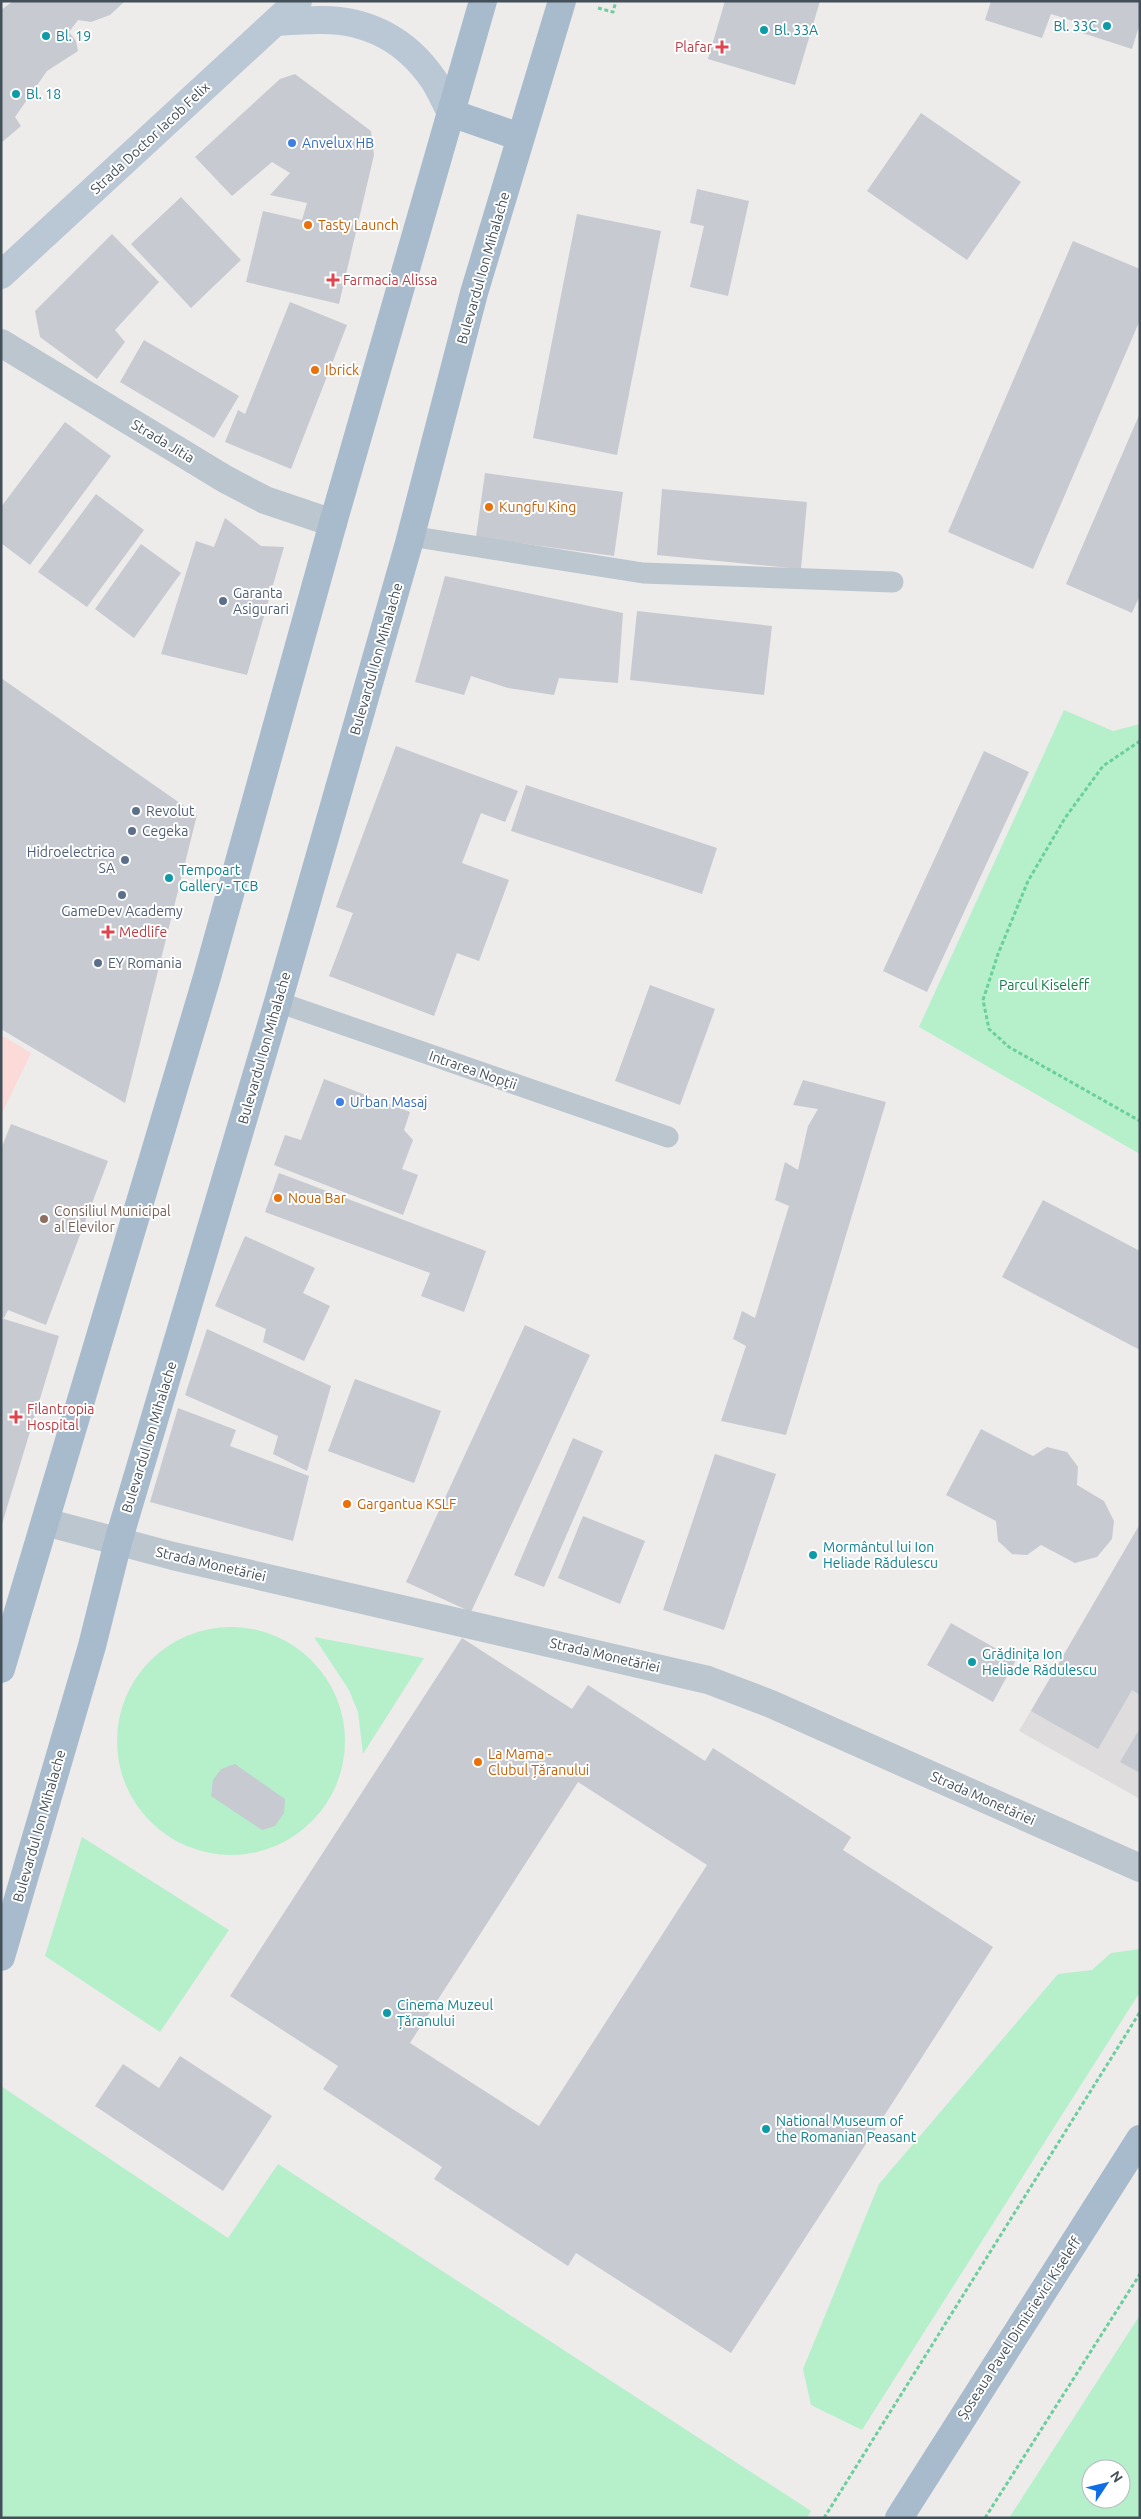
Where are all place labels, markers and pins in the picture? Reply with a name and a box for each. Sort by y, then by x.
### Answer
place label: Bl. 33C [1053,18,1097,34]
marker: Bl. 33C [1101,20,1113,32]
place label: Bl. 33A [774,22,818,38]
marker: Bl. 33A [758,24,770,36]
place label: Bl. 19 [56,28,91,44]
marker: Bl. 19 [40,30,52,42]
place label: Plafar [675,39,713,55]
marker: Plafar [716,41,728,53]
place label: Bl. 18 [26,86,61,102]
marker: Bl. 18 [10,88,22,100]
place label: Anvelux HB [302,135,374,151]
marker: Anvelux HB [286,137,298,149]
place label: Tasty Launch [318,217,399,233]
marker: Tasty Launch [302,219,314,231]
place label: Farmacia Alissa [343,272,437,288]
marker: Farmacia Alissa [327,274,339,286]
place label: Ibrick [325,362,359,378]
marker: Ibrick [309,364,321,376]
place label: Kungfu King [499,499,576,515]
marker: Kungfu King [483,501,495,513]
place label: Garanta Asigurari [233,585,289,617]
marker: Garanta Asigurari [217,595,229,607]
place label: Revolut [146,803,195,819]
marker: Revolut [130,805,142,817]
place label: Cegeka [142,823,188,839]
marker: Cegeka [126,825,138,837]
place label: Hidroelectrica SA [27,844,115,876]
marker: Hidroelectrica SA [119,854,131,866]
place label: Tempoart Gallery - TCB [179,862,258,894]
marker: Tempoart Gallery - TCB [163,872,175,884]
marker: GameDev Academy [116,889,128,901]
place label: GameDev Academy [61,903,183,919]
place label: Medlife [119,924,167,940]
marker: Medlife [101,925,115,939]
place label: EY Romania [108,955,182,971]
marker: EY Romania [92,957,104,969]
place label: Urban Masaj [350,1094,428,1110]
marker: Urban Masaj [334,1096,346,1108]
place label: Noua Bar [288,1190,347,1206]
marker: Noua Bar [272,1192,284,1204]
place label: Consiliul Municipal al Elevilor [54,1203,171,1235]
marker: Consiliul Municipal al Elevilor [38,1213,50,1225]
place label: Filantropia Hospital [27,1401,94,1433]
marker: Filantropia Hospital [9,1410,23,1424]
place label: Gargantua KSLF [357,1496,456,1512]
marker: Gargantua KSLF [341,1498,353,1510]
place label: Mormântul lui Ion Heliade Rădulescu [823,1539,938,1571]
marker: Mormântul lui Ion Heliade Rădulescu [807,1549,819,1561]
place label: Grădinița Ion Heliade Rădulescu [982,1646,1097,1678]
marker: Grădinița Ion Heliade Rădulescu [966,1656,978,1668]
place label: La Mama - Clubul Țăranului [488,1746,589,1778]
marker: La Mama - Clubul Țăranului [472,1756,484,1768]
place label: Cinema Muzeul Țăranului [397,1997,493,2029]
marker: Cinema Muzeul Țăranului [381,2007,393,2019]
place label: National Museum of the Romanian Peasant [776,2113,917,2145]
marker: National Museum of the Romanian Peasant [760,2123,772,2135]

